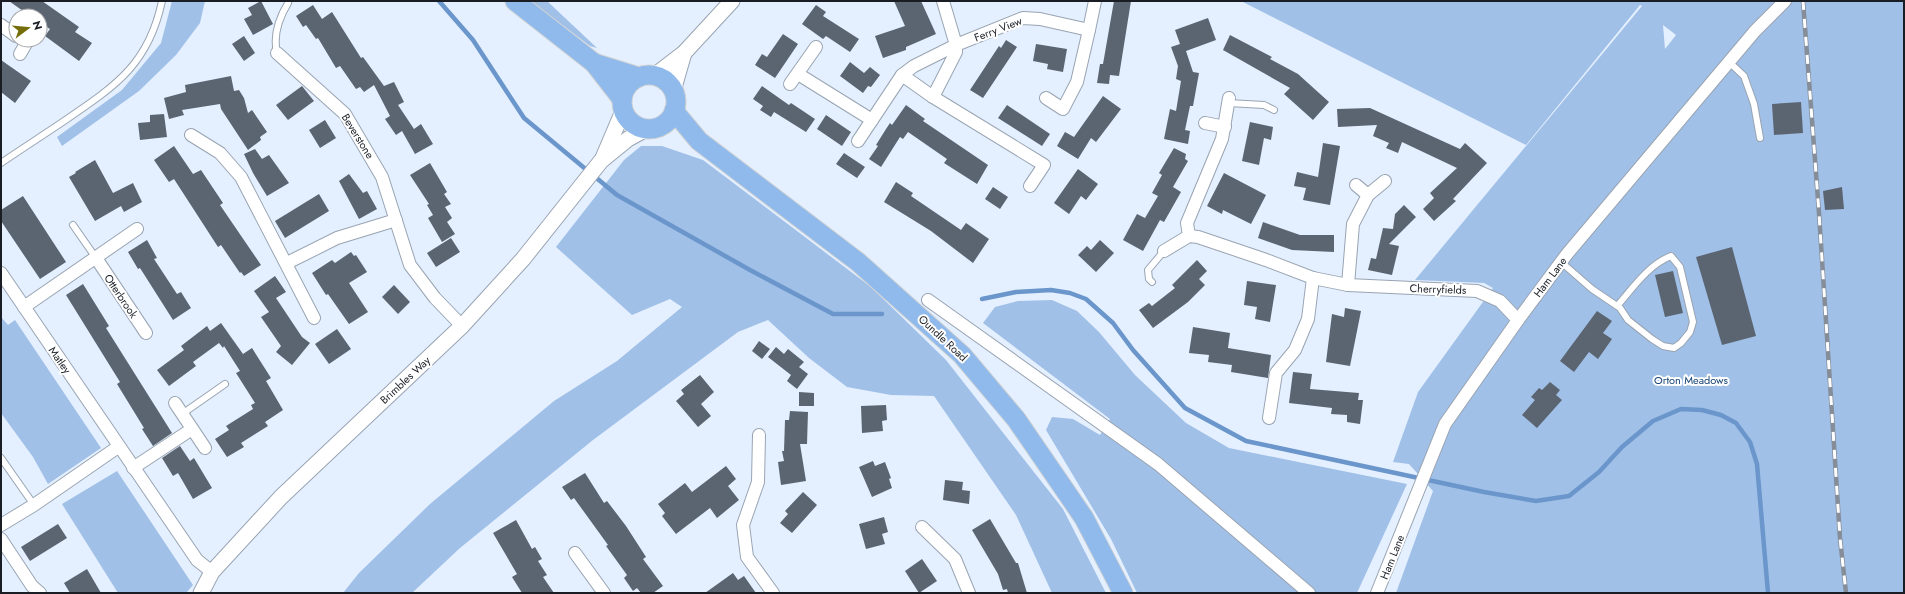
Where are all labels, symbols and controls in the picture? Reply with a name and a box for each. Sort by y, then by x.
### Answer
north arrow [8,8,48,48]
street label: Ferry View [972,12,1025,45]
text: N [29,19,47,32]
street label: Beverstone [338,110,378,162]
street label: Ham Lane [1530,253,1571,300]
street label: Otterbrook [100,271,142,321]
street label: Cherryfields [1409,280,1467,298]
street label: Oundle Road [915,311,971,365]
street label: Matley [45,343,75,377]
street label: Brimbles Way [376,352,434,407]
park label: Orton Meadows [1654,372,1729,388]
street label: Ham Lane [1376,532,1408,582]

